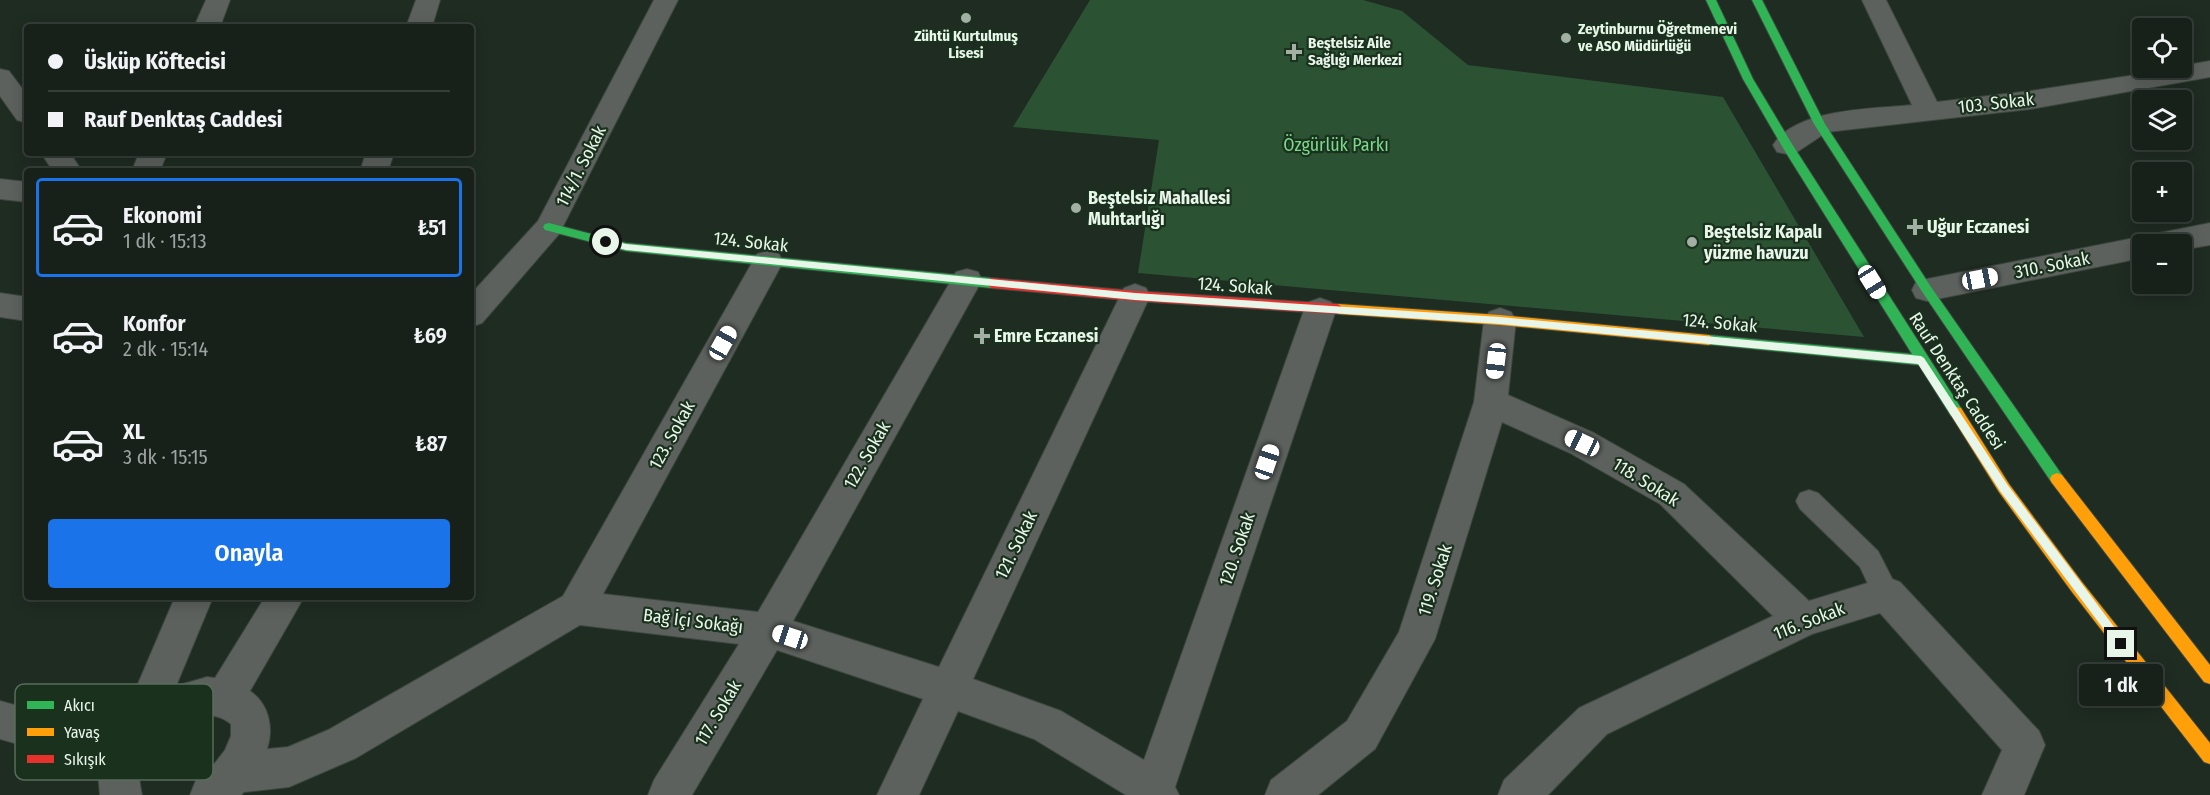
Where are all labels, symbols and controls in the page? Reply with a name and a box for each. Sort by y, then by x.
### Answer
marker: Zühtü Kurtulmuş Lisesi [959,11,973,25]
map controls [2132,18,2192,294]
button: locate [2132,18,2192,78]
place label: Zeytinburnu Öğretmenevi ve ASO Müdürlüğü [1577,20,1737,55]
place label: Zühtü Kurtulmuş Lisesi [914,27,1018,62]
marker: Zeytinburnu Öğretmenevi ve ASO Müdürlüğü [1559,31,1573,45]
place label: Beştelsiz Aile Sağlığı Merkezi [1308,34,1402,69]
marker: Beştelsiz Aile Sağlığı Merkezi [1285,43,1303,61]
text: Üsküp Köftecisi [84,48,226,75]
street label: 103. Sokak [1957,88,2036,118]
button: layers [2132,90,2192,150]
text: Rauf Denktaş Caddesi [84,106,283,133]
street label: 114/1. Sokak [551,121,611,210]
park label: Özgürlük Parkı [1283,134,1389,156]
button: + [2132,162,2192,222]
place label: Beştelsiz Mahallesi Muhtarlığı [1088,187,1230,230]
icon: car [51,201,105,255]
marker: Beştelsiz Mahallesi Muhtarlığı [1069,201,1083,215]
text: Ekonomi [123,202,202,229]
text: ₺51 [417,214,447,241]
place label: Uğur Eczanesi [1927,216,2029,238]
marker: Uğur Eczanesi [1908,220,1922,234]
place label: Beştelsiz Kapalı yüzme havuzu [1703,221,1822,264]
street label: 124. Sokak [713,227,790,257]
route start [592,228,619,255]
text: 1 dk · 15:13 [123,229,206,253]
button: − [2132,234,2192,294]
marker: Beştelsiz Kapalı yüzme havuzu [1685,235,1699,249]
street label: 310. Sokak [2013,247,2092,283]
car [1855,262,1889,302]
car [1961,267,1999,291]
street label: 124. Sokak [1197,272,1274,300]
street label: Rauf Denktaş Caddesi [1904,308,2010,454]
icon: car [51,309,105,363]
street label: 124. Sokak [1682,309,1759,337]
text: Konfor [123,310,185,337]
text: ₺69 [414,322,447,349]
car [706,323,740,363]
place label: Emre Eczanesi [994,325,1098,347]
marker: Emre Eczanesi [975,329,989,343]
text: 2 dk · 15:14 [123,337,208,361]
car [1485,342,1507,380]
street label: 123. Sokak [644,396,700,473]
icon: car [51,417,105,471]
street label: 122. Sokak [839,417,895,493]
text: XL [123,418,145,445]
car [1562,427,1602,459]
text: ₺87 [415,430,447,457]
car [1253,442,1281,482]
text: 3 dk · 15:15 [123,445,208,469]
street label: 118. Sokak [1609,453,1684,511]
street label: 121. Sokak [990,507,1042,583]
street label: 120. Sokak [1214,509,1260,589]
button: Onayla [48,519,450,588]
street label: 119. Sokak [1413,541,1457,619]
street label: 116. Sokak [1770,597,1848,645]
street label: Bağ İçi Sokağı [642,604,744,638]
car [770,623,810,651]
route end [2107,630,2134,657]
callout: 1 dk [2079,665,2163,707]
text: 1 dk [2104,673,2138,697]
street label: 117. Sokak [690,676,746,750]
legend [15,684,213,780]
text: Akıcı [64,696,95,715]
text: Yavaş [64,723,100,742]
text: Sıkışık [64,750,106,769]

